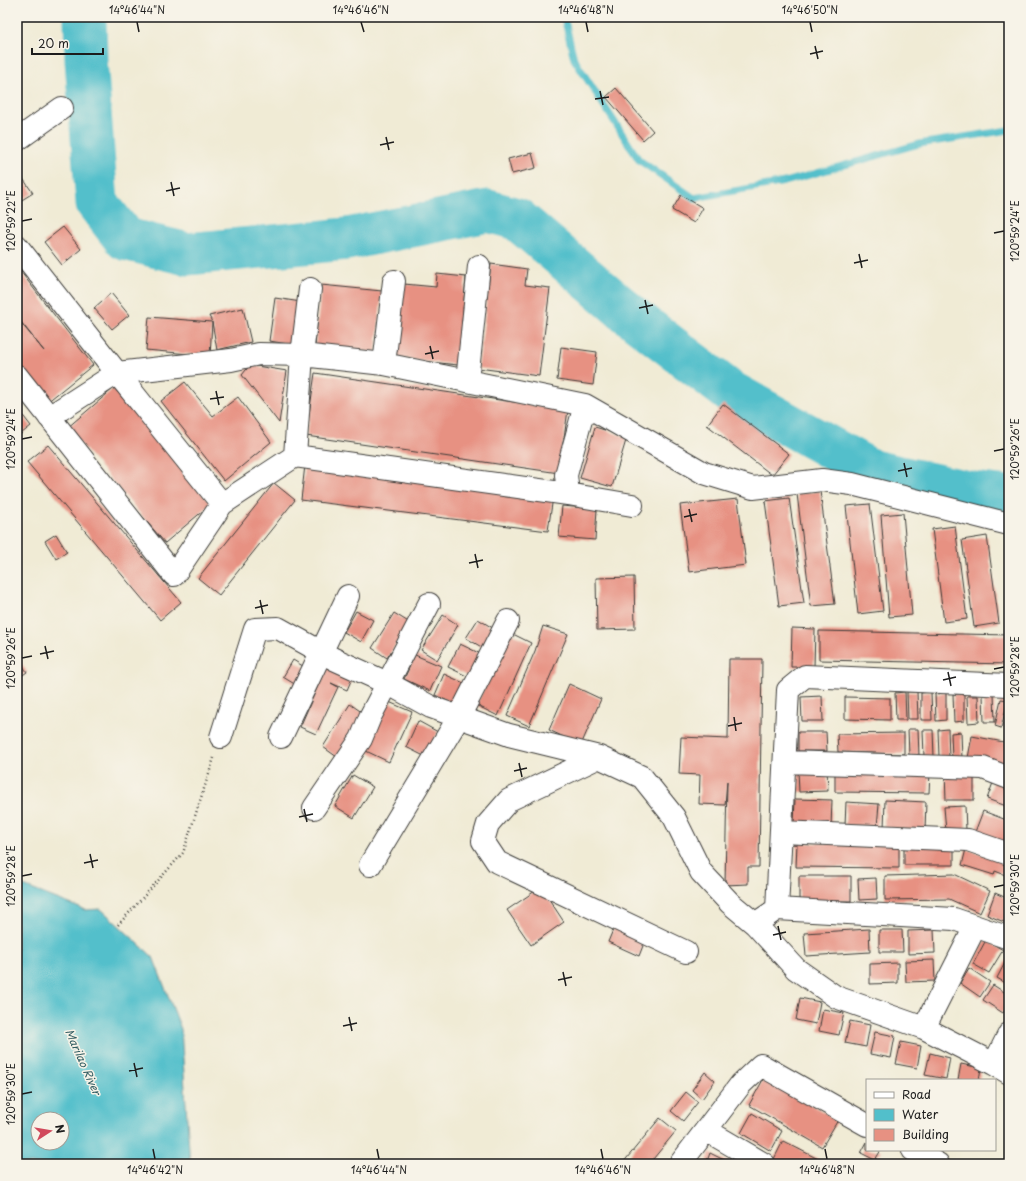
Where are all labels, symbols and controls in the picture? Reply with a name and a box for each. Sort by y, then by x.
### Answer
text: 14°46'44"N [109,2,165,17]
text: 14°46'46"N [333,2,389,17]
text: 14°46'48"N [558,2,614,17]
text: 14°46'50"N [782,2,838,17]
scale bar [32,30,103,56]
text: 20 m [38,34,69,52]
text: 120°59'22"E [3,190,18,252]
text: 120°59'24"E [1007,200,1022,262]
text: 120°59'24"E [3,408,18,470]
text: 120°59'26"E [1007,418,1022,480]
text: 120°59'26"E [3,627,18,689]
text: 120°59'28"E [1007,636,1022,698]
text: 120°59'28"E [3,845,18,907]
text: 120°59'30"E [1007,854,1022,916]
water label: Marilao River [61,1026,106,1099]
text: 120°59'30"E [3,1063,18,1125]
legend [866,1079,996,1151]
text: Road [902,1085,931,1103]
text: Water [902,1105,939,1123]
north arrow [30,1111,70,1151]
text: N [51,1123,70,1135]
text: Building [902,1125,949,1143]
text: 14°46'42"N [127,1162,183,1177]
text: 14°46'44"N [351,1162,407,1177]
text: 14°46'46"N [575,1162,631,1177]
text: 14°46'48"N [799,1162,855,1177]

